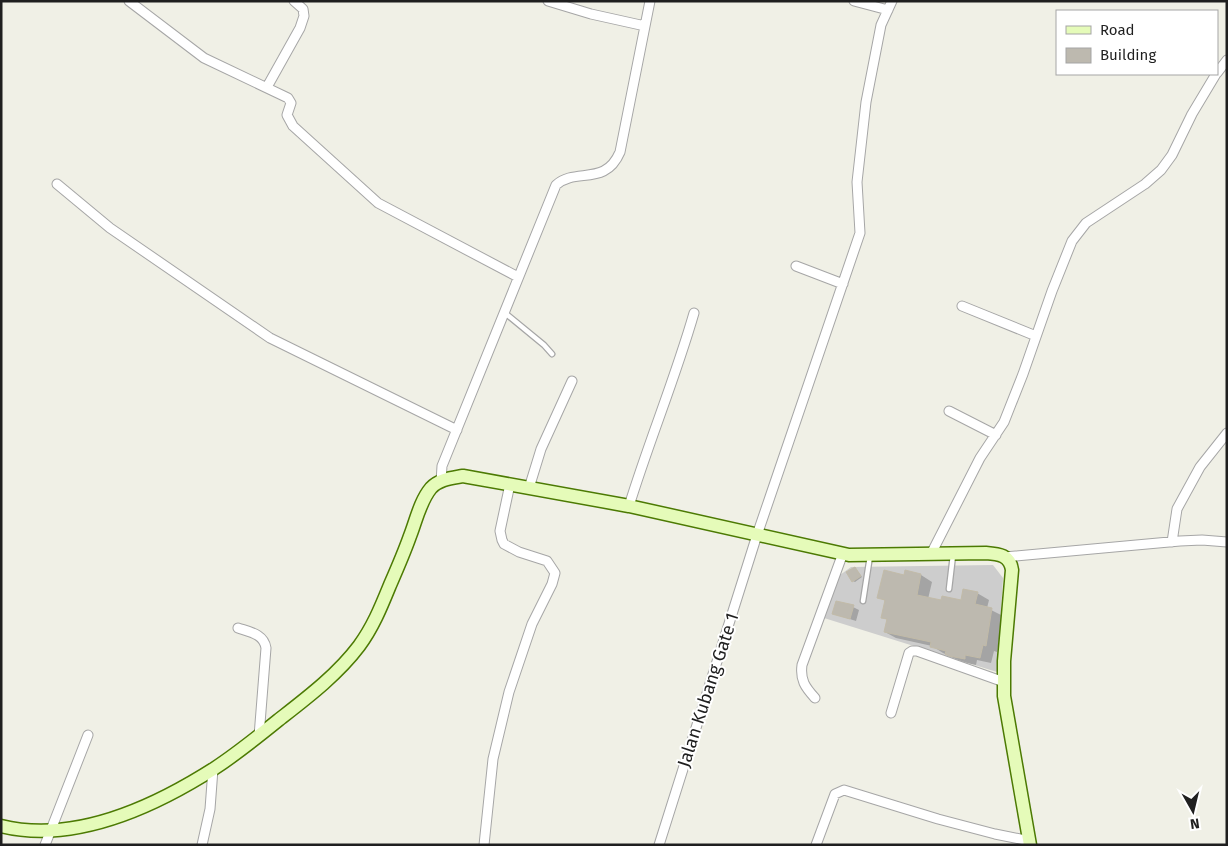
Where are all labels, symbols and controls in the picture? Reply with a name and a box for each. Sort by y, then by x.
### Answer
legend [1056,10,1218,75]
text: Road [1100,21,1135,39]
text: Building [1100,46,1156,64]
street label: Jalan Kubang Gate 1 [673,610,743,770]
north arrow [1168,786,1218,836]
text: N [1189,814,1201,832]

